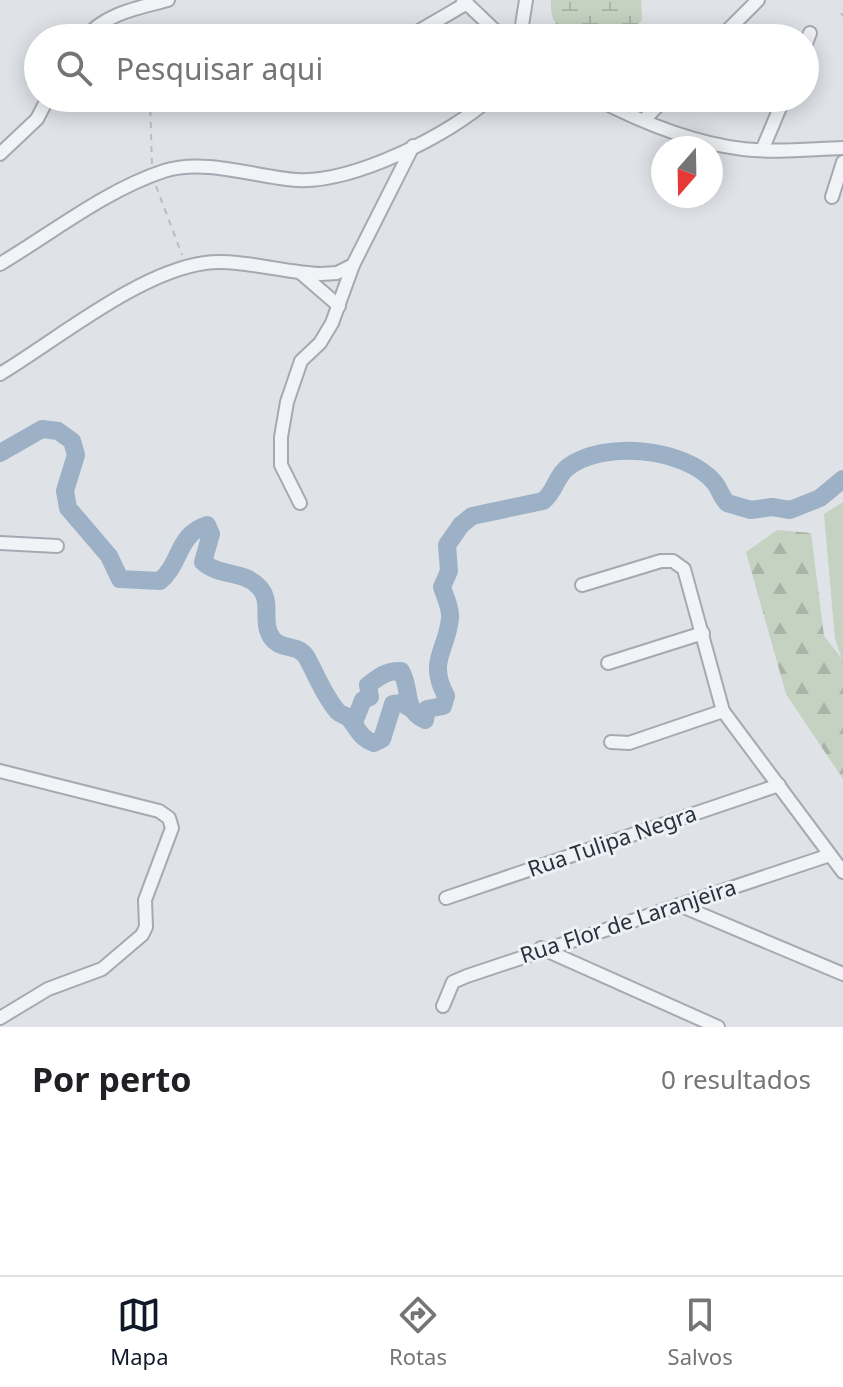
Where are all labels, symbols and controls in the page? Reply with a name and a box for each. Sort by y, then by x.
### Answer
search box [24,24,819,112]
icon: search [52,46,96,90]
text: Pesquisar aqui [116,48,323,89]
north arrow [651,136,723,208]
street label: Rua Tulipa Negra [523,797,700,883]
street label: Rua Flor de Laranjeira [516,871,740,969]
text: Por perto [32,1056,191,1102]
text: 0 resultados [661,1061,811,1097]
tab: Mapa [110,1293,168,1371]
tab: Rotas [389,1293,447,1371]
tab: Salvos [668,1293,733,1371]

